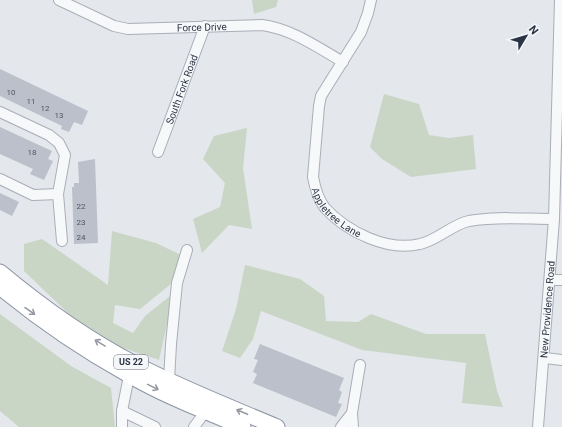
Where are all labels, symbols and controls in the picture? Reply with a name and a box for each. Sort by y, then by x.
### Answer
north arrow [506,16,546,56]
street label: Force Drive [177,21,227,34]
text: N [526,23,541,37]
street label: South Fork Road [164,53,200,126]
house number: 10 [7,88,16,97]
house number: 11 [27,97,36,106]
house number: 12 [41,104,50,113]
house number: 13 [55,111,64,120]
house number: 18 [28,148,37,157]
street label: Appletree Lane [310,186,363,240]
house number: 22 [77,202,86,211]
house number: 23 [77,218,86,227]
house number: 24 [77,233,86,242]
street label: New Providence Road [538,260,557,358]
one-way arrow [25,307,36,315]
one-way arrow [94,339,105,347]
road number: US 22 [114,355,148,369]
one-way arrow [146,384,158,391]
one-way arrow [236,408,248,415]

